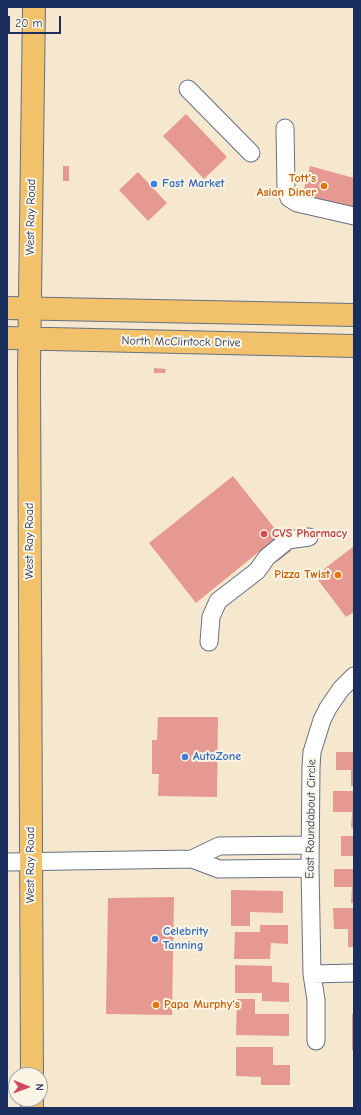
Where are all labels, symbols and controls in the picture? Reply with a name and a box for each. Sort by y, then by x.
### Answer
scale bar [10,8,63,34]
text: 20 m [15,16,43,30]
place label: Tott's Asian Diner [257,172,316,200]
place label: Fast Market [162,177,224,191]
street label: West Ray Road [23,179,39,255]
marker: Fast Market [149,179,159,189]
marker: Tott's Asian Diner [319,181,329,191]
street label: North McClintock Drive [121,334,241,350]
street label: West Ray Road [23,503,37,579]
place label: CVS Pharmacy [272,527,347,541]
marker: CVS Pharmacy [259,529,269,539]
place label: Pizza Twist [274,568,330,582]
marker: Pizza Twist [333,570,343,580]
place label: AutoZone [193,750,241,764]
marker: AutoZone [180,752,190,762]
street label: East Roundabout Circle [303,759,319,879]
street label: West Ray Road [24,827,38,903]
place label: Celebrity Tanning [163,925,208,953]
marker: Celebrity Tanning [150,934,160,944]
place label: Papa Murphy's [164,998,240,1012]
marker: Papa Murphy's [151,1000,161,1010]
north arrow [8,1067,48,1107]
text: N [33,1083,46,1091]

